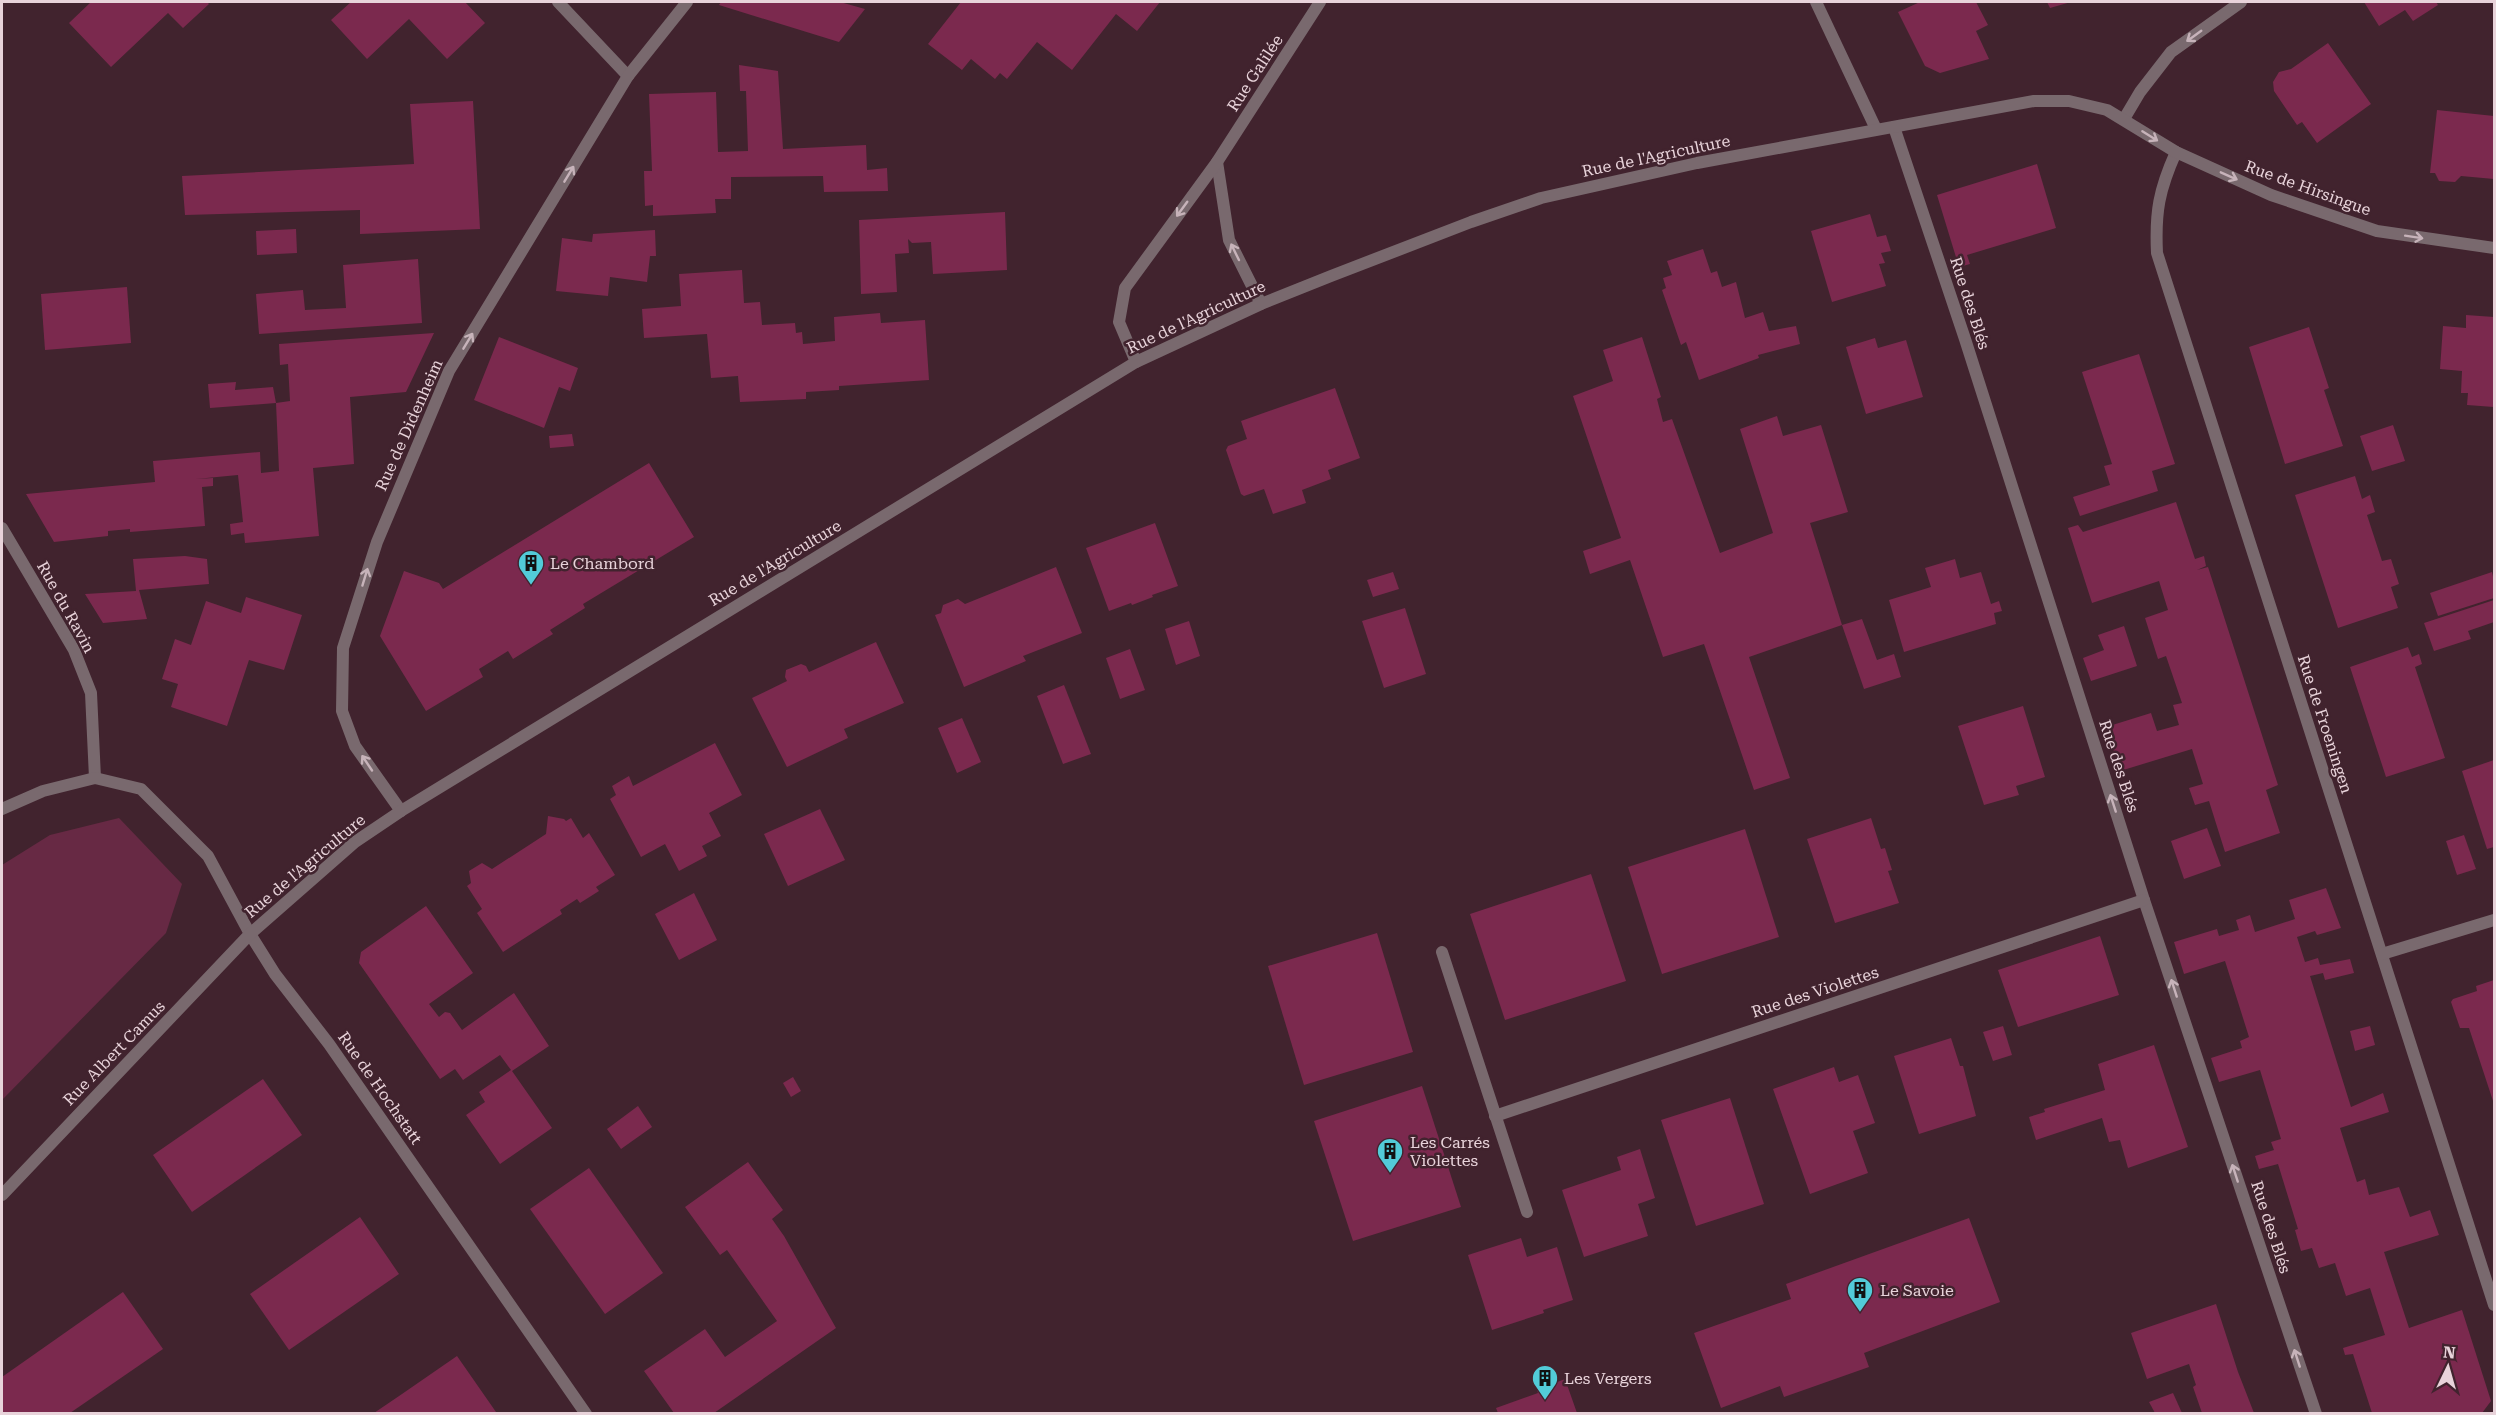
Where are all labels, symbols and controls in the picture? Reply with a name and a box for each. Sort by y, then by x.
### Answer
one-way arrow [2186,30,2202,42]
street label: Rue Galilée [1223,31,1287,115]
one-way arrow [2141,130,2158,142]
street label: Rue de l'Agriculture [1580,131,1732,181]
street label: Rue de Hirsingue [2242,156,2374,220]
one-way arrow [563,166,575,183]
one-way arrow [2220,171,2238,183]
one-way arrow [1176,201,1189,217]
one-way arrow [2403,232,2423,243]
one-way arrow [1229,243,1240,261]
street label: Rue des Blés [1946,254,1994,352]
street label: Rue de l'Agriculture [1124,276,1269,358]
one-way arrow [462,333,474,350]
street label: Rue de Didenheim [371,356,447,494]
street label: Rue de l'Agriculture [705,516,845,610]
building icon: Le Chambord [516,548,546,586]
place label: Le Chambord [550,554,654,573]
street label: Rue du Ravin [33,558,99,656]
one-way arrow [361,568,372,587]
street label: Rue de Froeningen [2294,652,2356,796]
street label: Rue des Blés [2095,717,2143,815]
one-way arrow [361,755,373,772]
one-way arrow [2107,794,2118,813]
street label: Rue de l'Agriculture [241,810,369,922]
street label: Rue des Violettes [1749,962,1881,1022]
one-way arrow [2167,979,2178,998]
street label: Rue Albert Camus [59,996,169,1109]
street label: Rue de Hochstatt [334,1028,426,1148]
place label: Les Carrés Violettes [1410,1133,1490,1170]
building icon: Les Carrés Violettes [1375,1136,1405,1174]
one-way arrow [2229,1164,2240,1183]
street label: Rue des Blés [2247,1178,2295,1276]
building icon: Le Savoie [1845,1275,1875,1313]
place label: Le Savoie [1880,1281,1954,1300]
north arrow [2418,1337,2478,1397]
text: N [2442,1343,2456,1363]
one-way arrow [2291,1349,2302,1368]
building icon: Les Vergers [1530,1363,1560,1401]
place label: Les Vergers [1564,1369,1652,1388]

